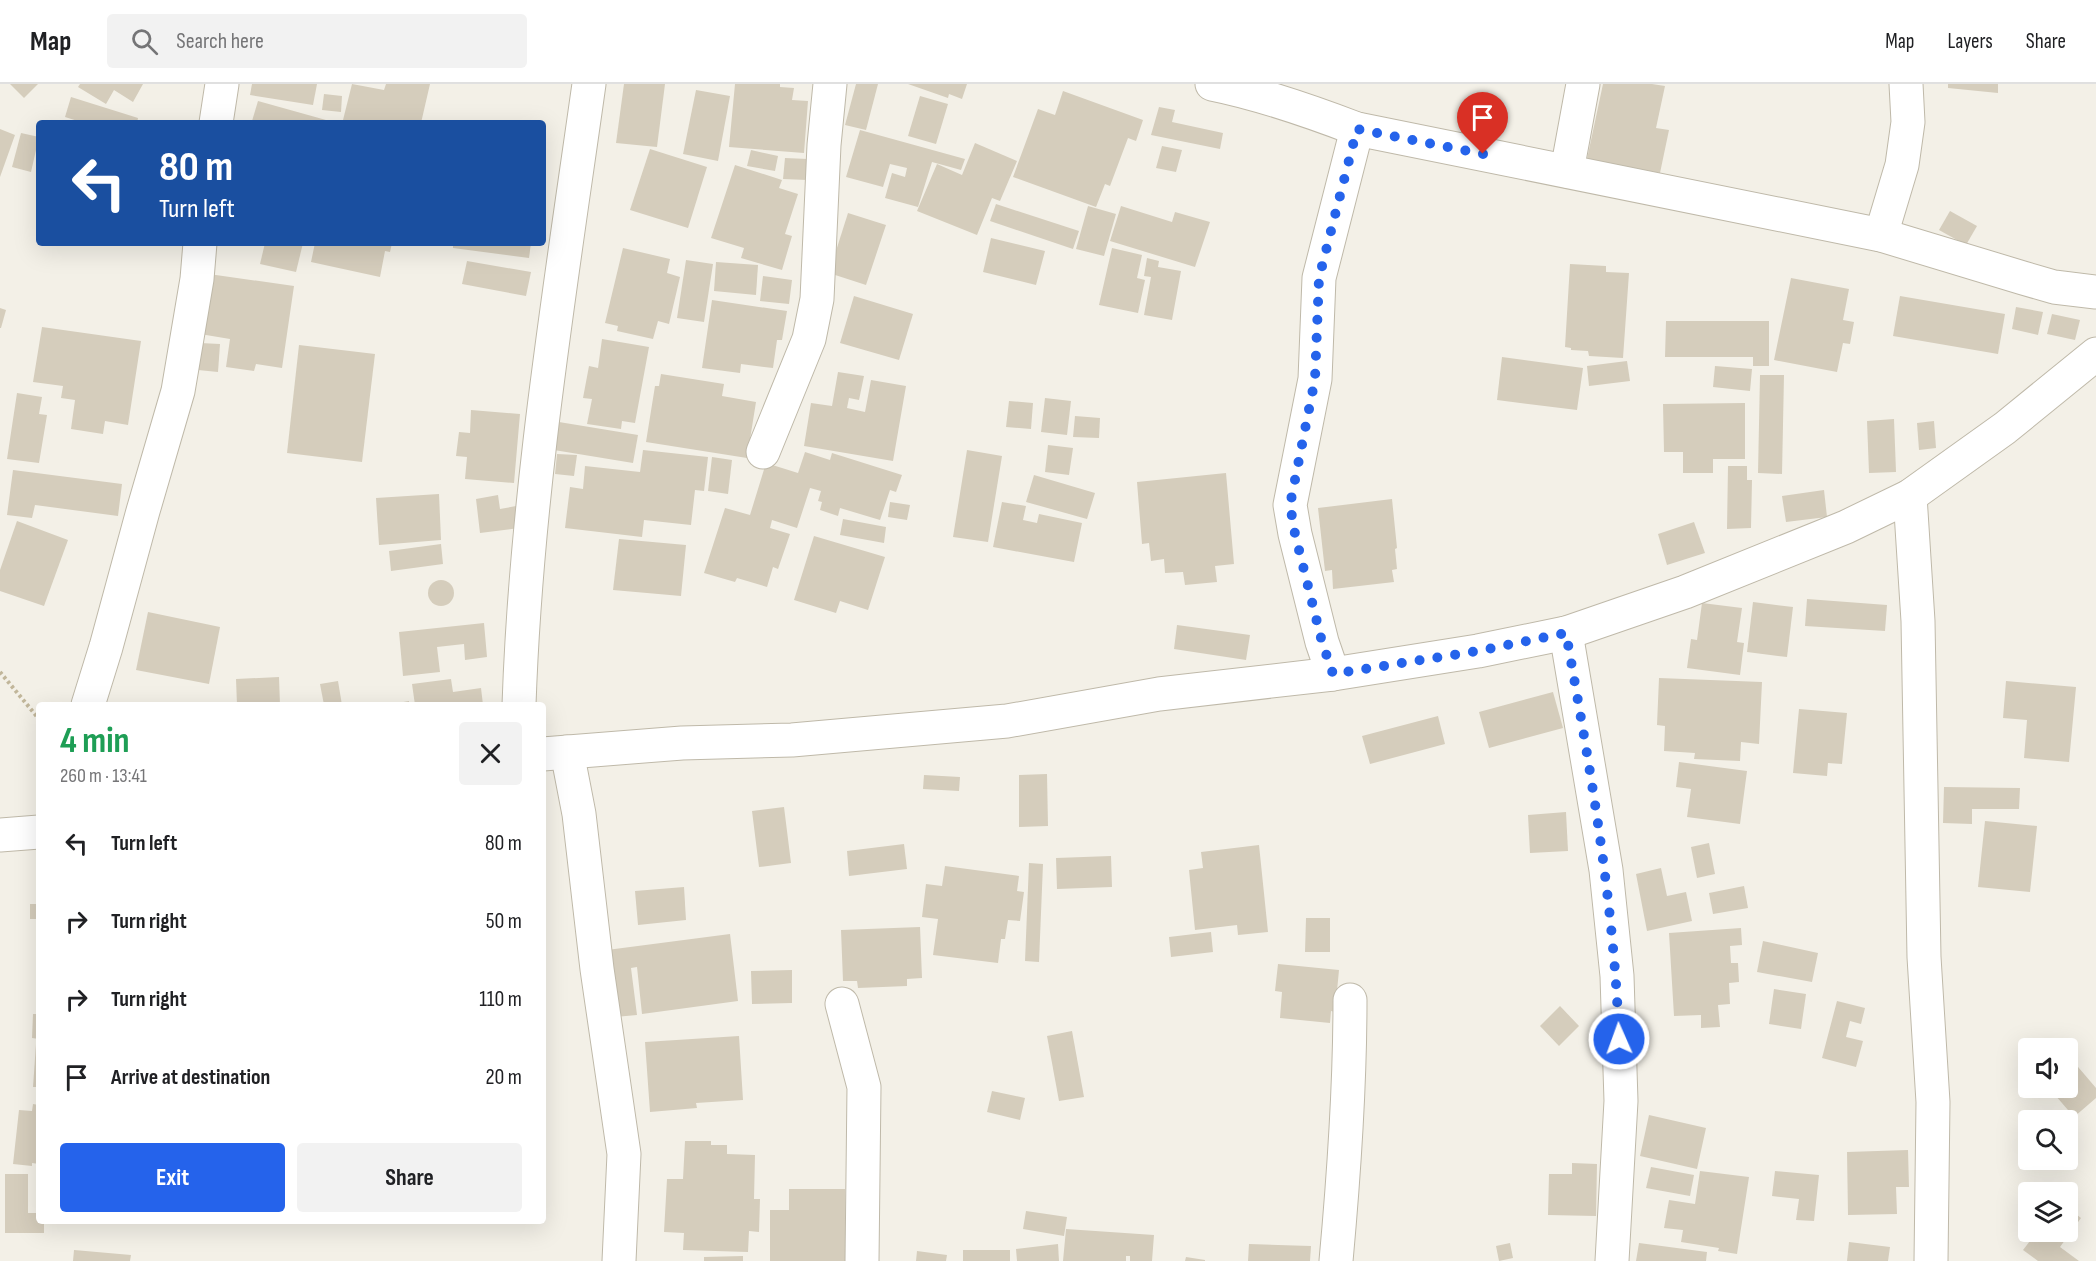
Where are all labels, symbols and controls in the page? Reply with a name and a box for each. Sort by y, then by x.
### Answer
search box [107,14,527,68]
text: Map [30,25,71,58]
icon: search [128,25,161,58]
text: Search here [176,28,264,55]
text: Map [1885,29,1914,54]
text: Layers [1947,29,1993,54]
text: Share [2026,29,2066,54]
pin [1457,92,1508,154]
icon: arrive [1466,101,1499,134]
text: 80 m [159,142,233,193]
icon: left [60,144,138,222]
text: Turn left [159,193,235,225]
text: 4 min [60,720,130,763]
button: close [459,722,522,785]
text: 260 m · 13:41 [60,764,147,788]
icon: left [60,827,93,860]
text: Turn left [111,830,177,857]
text: 80 m [485,830,522,857]
icon: right [60,905,93,938]
text: Turn right [111,908,187,935]
text: 50 m [486,908,522,935]
icon: right [60,983,93,1016]
text: Turn right [111,986,187,1013]
text: 110 m [479,986,522,1013]
position arrow [1587,1007,1651,1071]
map controls [2018,1038,2078,1242]
button: sound [2018,1038,2078,1098]
icon: arrive [60,1061,93,1094]
text: Arrive at destination [111,1064,270,1091]
text: 20 m [486,1064,522,1091]
button: search [2018,1110,2078,1170]
button: Exit [60,1143,285,1212]
button: Share [297,1143,522,1212]
button: layers [2018,1182,2078,1242]

